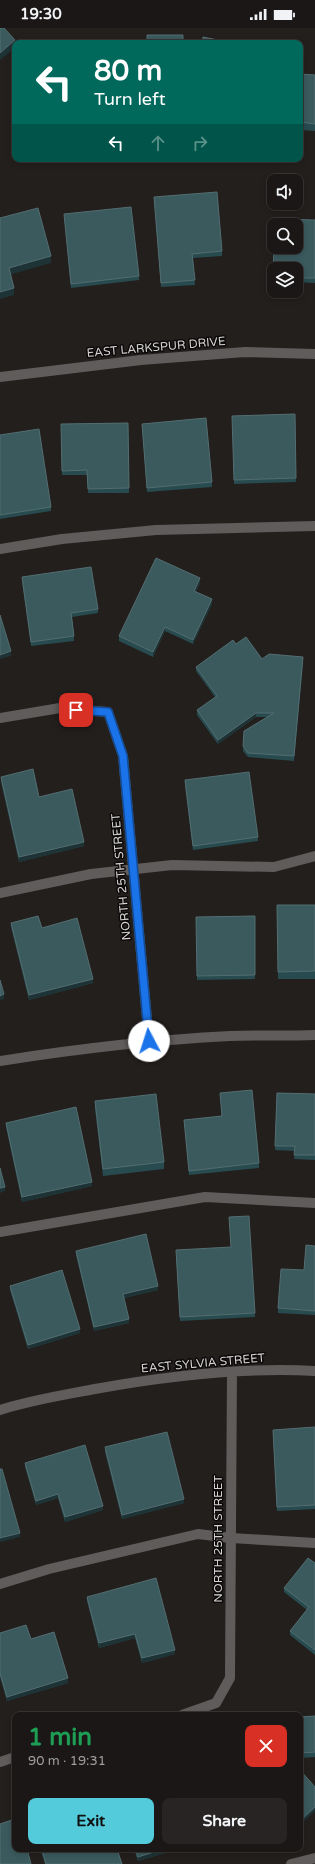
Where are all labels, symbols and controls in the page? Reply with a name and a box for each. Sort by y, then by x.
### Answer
text: 19:30 [20,5,62,23]
text: 80 m [94,54,162,88]
icon: left [28,56,80,108]
text: Turn left [94,88,166,110]
icon: left [105,132,127,154]
icon: ahead [147,132,169,154]
icon: right [189,132,211,154]
map controls [267,174,303,298]
button: sound [267,174,303,210]
button: search [267,218,303,254]
button: layers [267,262,303,298]
street label: EAST LARKSPUR DRIVE [86,334,226,360]
pin [59,693,93,727]
icon: arrive [65,699,87,721]
street label: NORTH 25TH STREET [108,812,134,941]
position arrow [128,1020,170,1062]
street label: EAST SYLVIA STREET [140,1351,266,1375]
street label: NORTH 25TH STREET [211,1475,225,1603]
text: 1 min [28,1723,92,1752]
button: close [245,1725,287,1767]
text: 90 m · 19:31 [28,1753,106,1769]
button: Exit [28,1798,154,1844]
button: Share [162,1798,287,1844]

